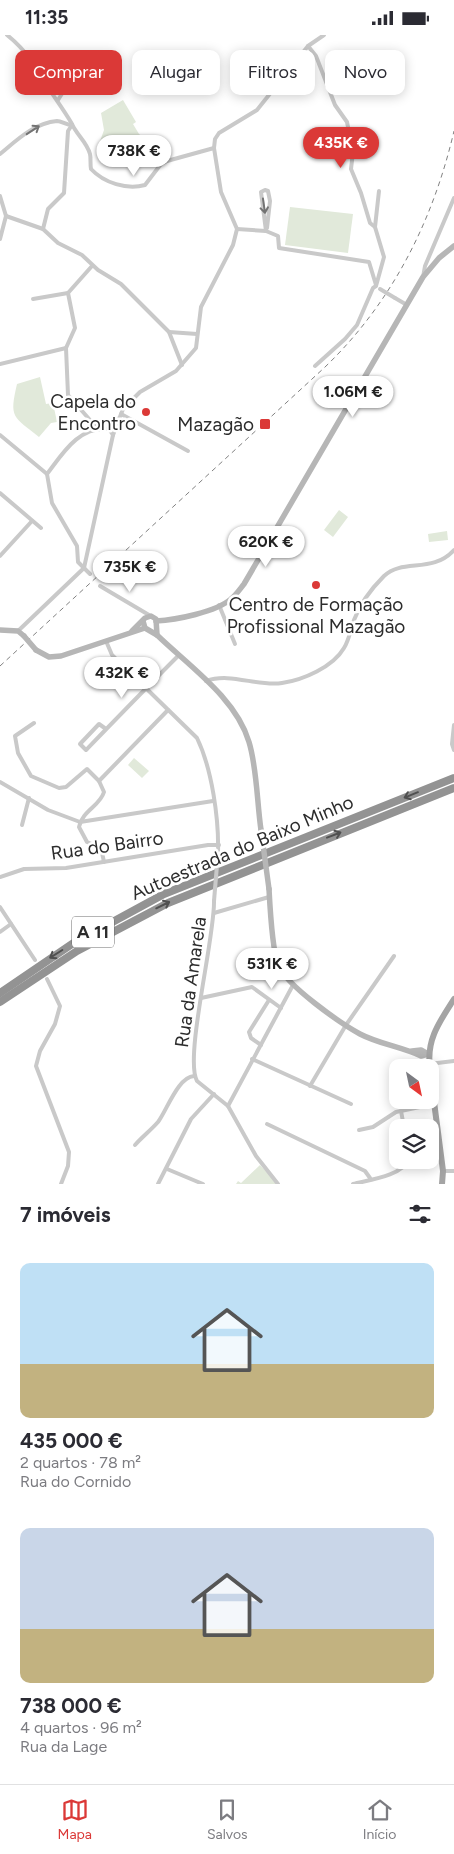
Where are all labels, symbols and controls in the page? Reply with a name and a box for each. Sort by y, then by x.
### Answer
text: 11:35 [25,6,68,29]
chip: Comprar [15,50,122,95]
chip: Alugar [132,50,220,95]
chip: Filtros [230,50,315,95]
chip: Novo [325,50,405,95]
one-way arrow [26,124,40,135]
pin: 435K € [300,127,382,169]
text: 435K € [314,133,368,152]
pin: 738K € [93,135,175,177]
text: 738K € [107,141,161,160]
one-way arrow [259,198,269,214]
pin: 1.06M € [307,375,399,418]
text: 1.06M € [323,382,383,401]
place label: Capela do Encontro [50,390,136,435]
marker: Capela do Encontro [140,406,152,418]
place label: Mazagão [177,413,254,436]
marker: Mazagão [258,417,272,431]
pin: 620K € [225,525,307,568]
text: 620K € [239,532,293,551]
pin: 735K € [89,551,171,593]
text: 735K € [104,557,156,576]
marker: Centro de Formação Profissional Mazagão [310,579,322,591]
place label: Centro de Formação Profissional Mazagão [227,593,405,638]
pin: 432K € [81,657,163,699]
text: 432K € [95,663,149,682]
street label: Autoestrada do Baixo Minho [127,790,357,905]
one-way arrow [404,791,420,800]
street label: Rua do Bairro [49,826,165,865]
one-way arrow [326,830,341,839]
one-way arrow [155,900,170,910]
street label: Rua da Amarela [170,915,211,1049]
road number: A 11 [72,917,114,947]
pin: 531K € [231,947,313,990]
one-way arrow [49,949,63,960]
text: 531K € [247,954,297,973]
north arrow [389,1059,439,1109]
map controls [389,1059,439,1169]
button: layers [389,1119,439,1169]
icon: filters [406,1200,434,1228]
text: 7 imóveis [20,1202,111,1227]
icon: home [182,1295,272,1385]
text: 435 000 € [20,1428,123,1453]
text: 2 quartos · 78 m² [20,1453,141,1472]
text: Rua do Cornido [20,1472,131,1491]
icon: home [182,1560,272,1650]
text: 738 000 € [20,1693,122,1718]
text: 4 quartos · 96 m² [20,1718,142,1737]
text: Rua da Lage [20,1737,107,1756]
tab: Mapa [58,1796,92,1843]
tab: Salvos [207,1796,248,1843]
tab: Início [363,1796,396,1843]

